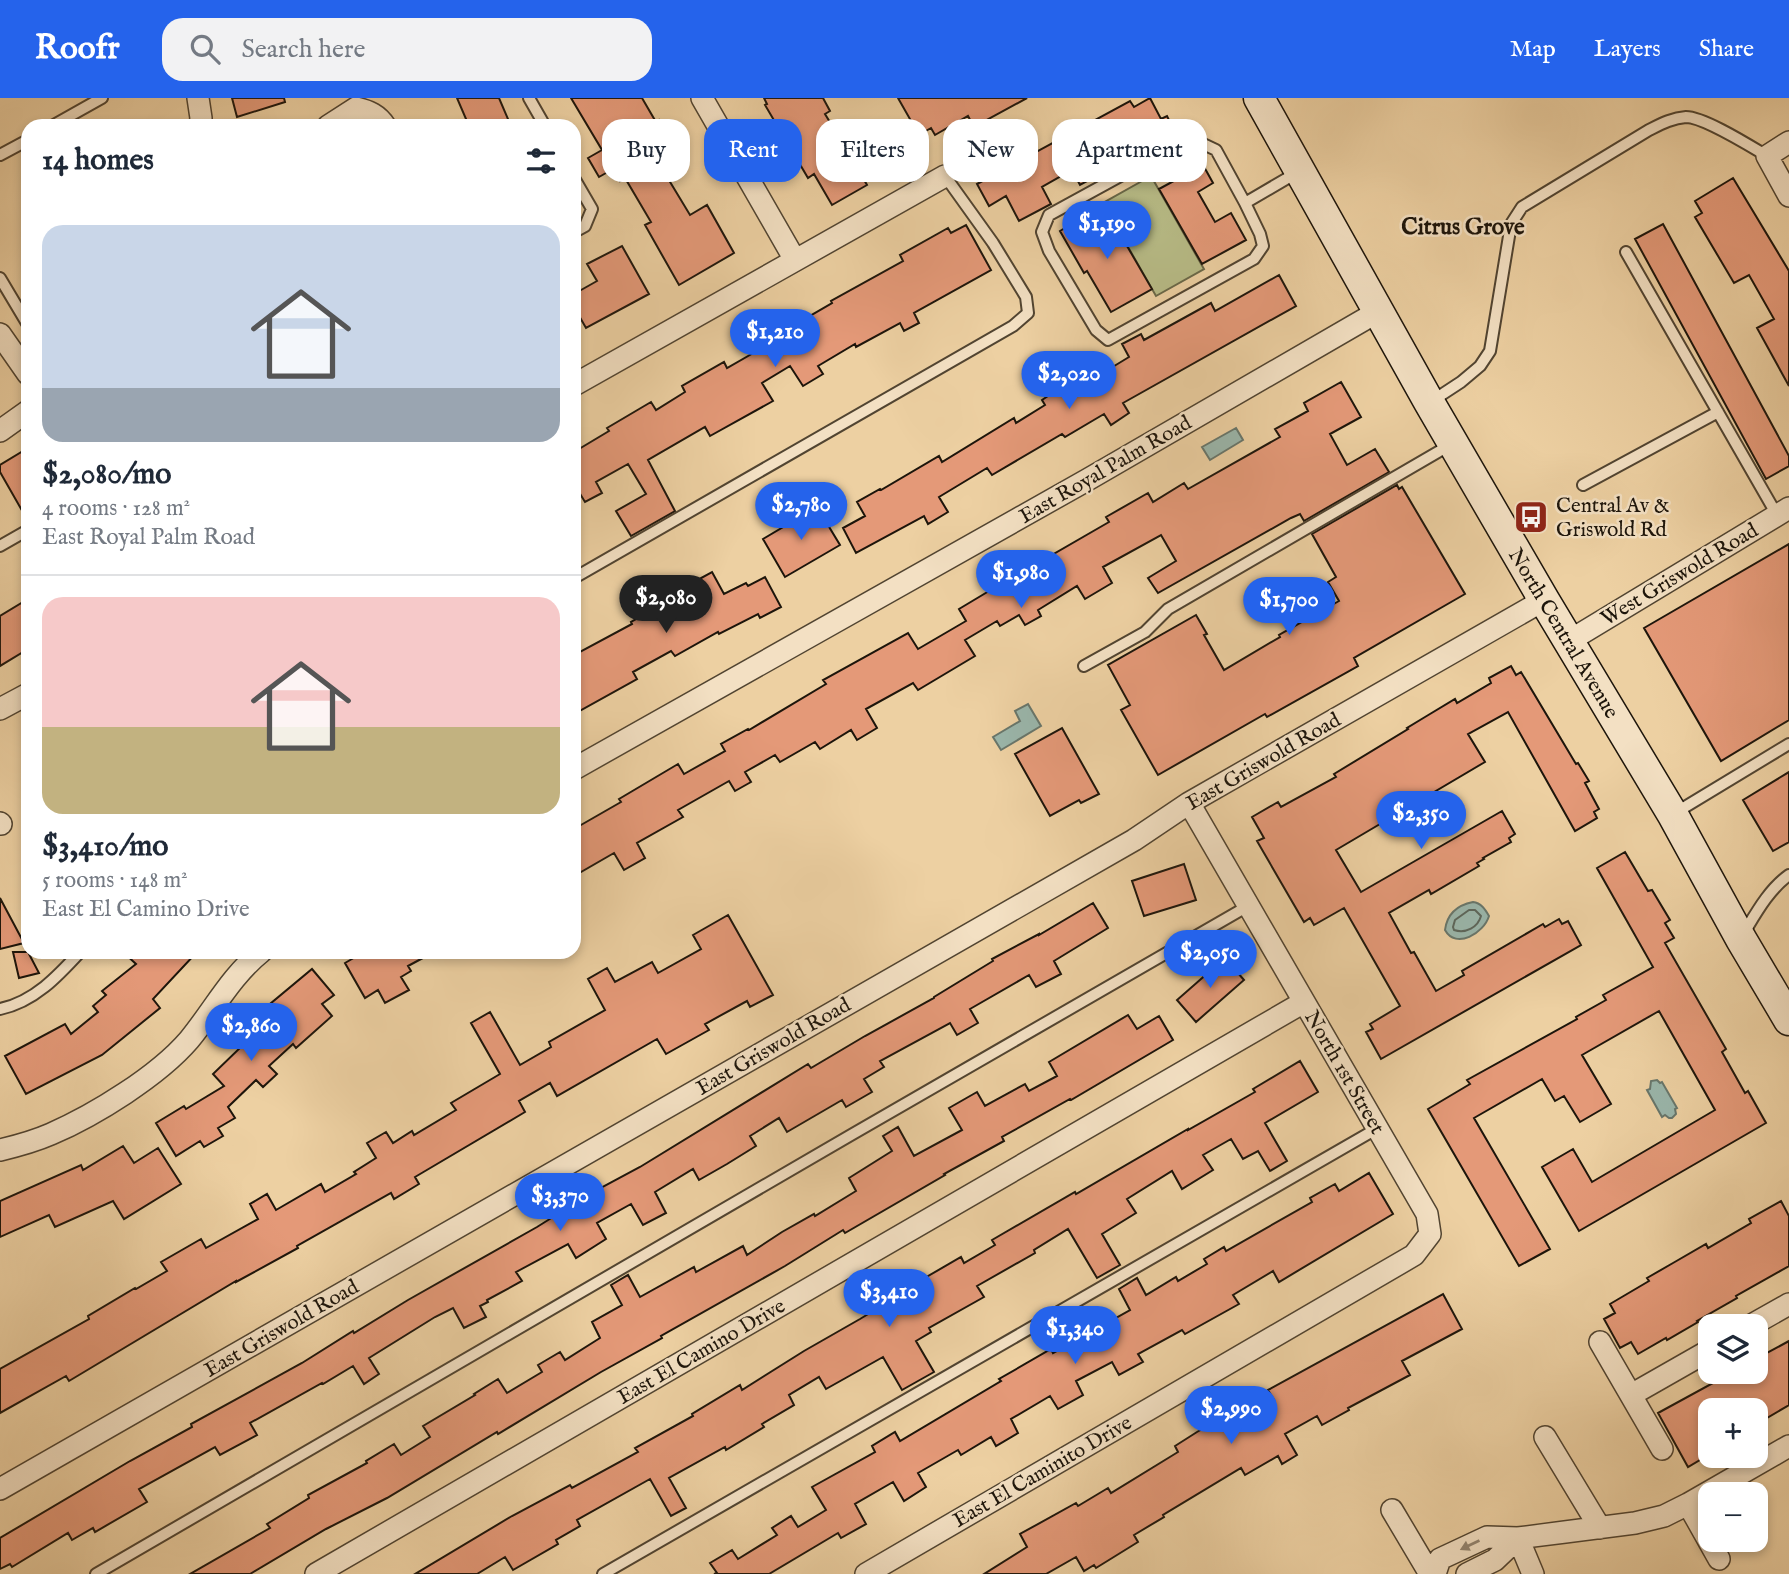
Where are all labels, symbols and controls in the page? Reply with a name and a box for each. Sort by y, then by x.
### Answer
search box [162,18,652,81]
text: Roofr [35,28,120,70]
icon: search [186,30,224,68]
text: Search here [242,33,365,66]
text: Map [1510,34,1556,65]
text: Layers [1594,34,1661,65]
text: Share [1699,34,1754,65]
chip: Buy [602,119,690,182]
chip: Rent [704,119,802,182]
chip: Filters [816,119,929,182]
chip: New [943,119,1038,182]
chip: Apartment [1052,119,1207,182]
text: 14 homes [42,142,154,180]
icon: filters [522,142,560,180]
pin: $1,190 [1050,202,1164,261]
text: $1,190 [1078,209,1136,238]
district label: Citrus Grove [1401,213,1525,242]
icon: home [238,271,364,397]
pin: $1,210 [718,310,832,369]
text: $1,210 [746,317,804,346]
pin: $2,020 [1012,352,1126,411]
text: $2,020 [1037,359,1101,388]
street label: East Royal Palm Road [1015,410,1197,531]
text: $2,080/mo [42,456,171,494]
pin: $2,780 [744,482,858,542]
text: $2,780 [771,490,831,519]
place label: Central Av & Griswold Rd [1556,493,1670,544]
text: 4 rooms · 128 m² [42,494,190,523]
bus stop icon: Central Av & Griswold Rd [1512,498,1550,536]
street label: West Griswold Road [1596,517,1764,633]
text: East Royal Palm Road [42,523,255,552]
street label: North Central Avenue [1501,544,1624,724]
pin: $1,980 [964,550,1078,610]
text: $1,980 [992,558,1050,587]
pin: $2,080 [609,575,723,635]
pin: $1,700 [1232,578,1346,637]
text: $2,080 [635,583,697,612]
text: $1,700 [1259,585,1319,614]
icon: home [238,643,364,769]
street label: East Griswold Road [1182,707,1347,817]
pin: $2,350 [1364,792,1478,851]
text: $2,350 [1392,799,1450,828]
text: $3,410/mo [42,828,168,866]
text: 5 rooms · 148 m² [42,866,188,895]
text: East El Camino Drive [42,895,250,924]
pin: $2,050 [1153,930,1267,990]
text: $2,050 [1180,938,1240,967]
street label: East Griswold Road [692,992,857,1102]
pin: $2,860 [194,1004,308,1063]
street label: North 1st Street [1297,1006,1390,1140]
text: $2,860 [221,1011,281,1040]
pin: $3,370 [503,1174,617,1233]
text: $3,370 [531,1181,589,1210]
pin: $3,410 [832,1270,946,1329]
street label: East Griswold Road [200,1274,365,1384]
text: $3,410 [859,1277,919,1306]
street label: East El Camino Drive [613,1293,791,1411]
pin: $1,340 [1018,1306,1132,1366]
text: $1,340 [1046,1314,1104,1343]
map controls [1698,1314,1768,1552]
button: layers [1698,1314,1768,1384]
pin: $2,990 [1174,1386,1288,1446]
text: $2,990 [1200,1394,1262,1423]
button: + [1698,1398,1768,1468]
street label: East El Caminito Drive [948,1410,1137,1535]
button: − [1698,1482,1768,1552]
one-way arrow [1460,1539,1480,1550]

